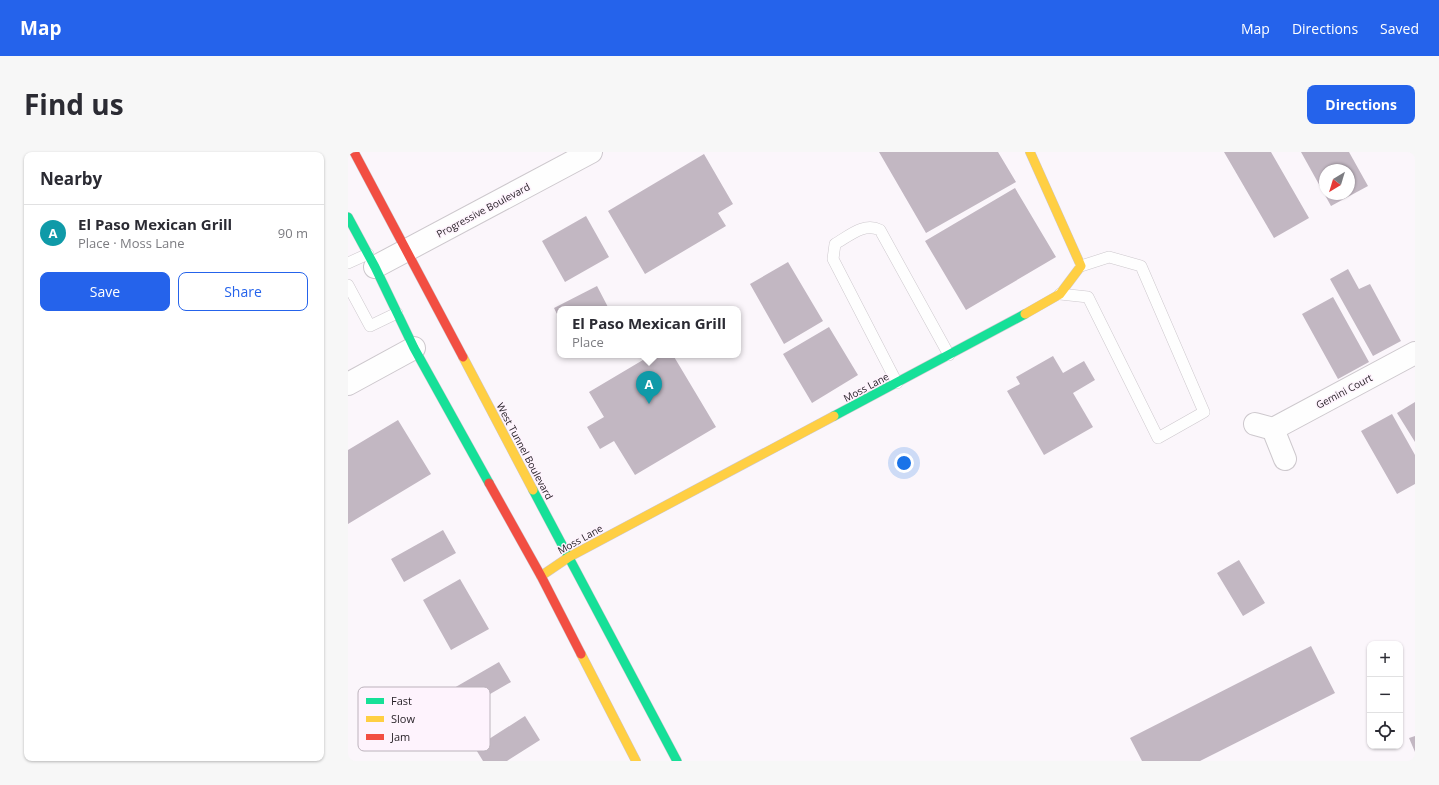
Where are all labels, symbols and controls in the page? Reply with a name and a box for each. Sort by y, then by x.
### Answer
text: Map [20,15,61,41]
text: Map [1241,19,1270,38]
text: Directions [1292,19,1358,38]
text: Saved [1380,19,1419,38]
text: Find us [24,85,124,123]
button: Directions [1307,85,1415,124]
north arrow [1319,164,1355,200]
text: Nearby [40,167,102,190]
street label: Progressive Boulevard [434,179,532,241]
text: El Paso Mexican Grill [78,214,232,234]
text: A [49,224,57,242]
text: 90 m [278,224,308,242]
text: Place · Moss Lane [78,234,185,252]
button: Save [40,272,170,311]
button: Share [178,272,308,311]
popup [557,306,741,358]
text: El Paso Mexican Grill [572,313,726,333]
text: Place [572,333,604,351]
street label: Moss Lane [841,369,892,405]
street label: Gemini Court [1313,370,1375,412]
pin: A [636,371,662,404]
street label: West Tunnel Boulevard [493,400,557,502]
your location [894,453,914,473]
street label: Moss Lane [555,521,605,557]
map controls [1367,641,1403,749]
button: + [1367,641,1403,677]
button: − [1367,677,1403,713]
legend [358,687,490,751]
text: Fast [391,693,412,708]
text: Slow [391,711,415,726]
button: locate [1367,713,1403,749]
text: Jam [390,729,410,744]

